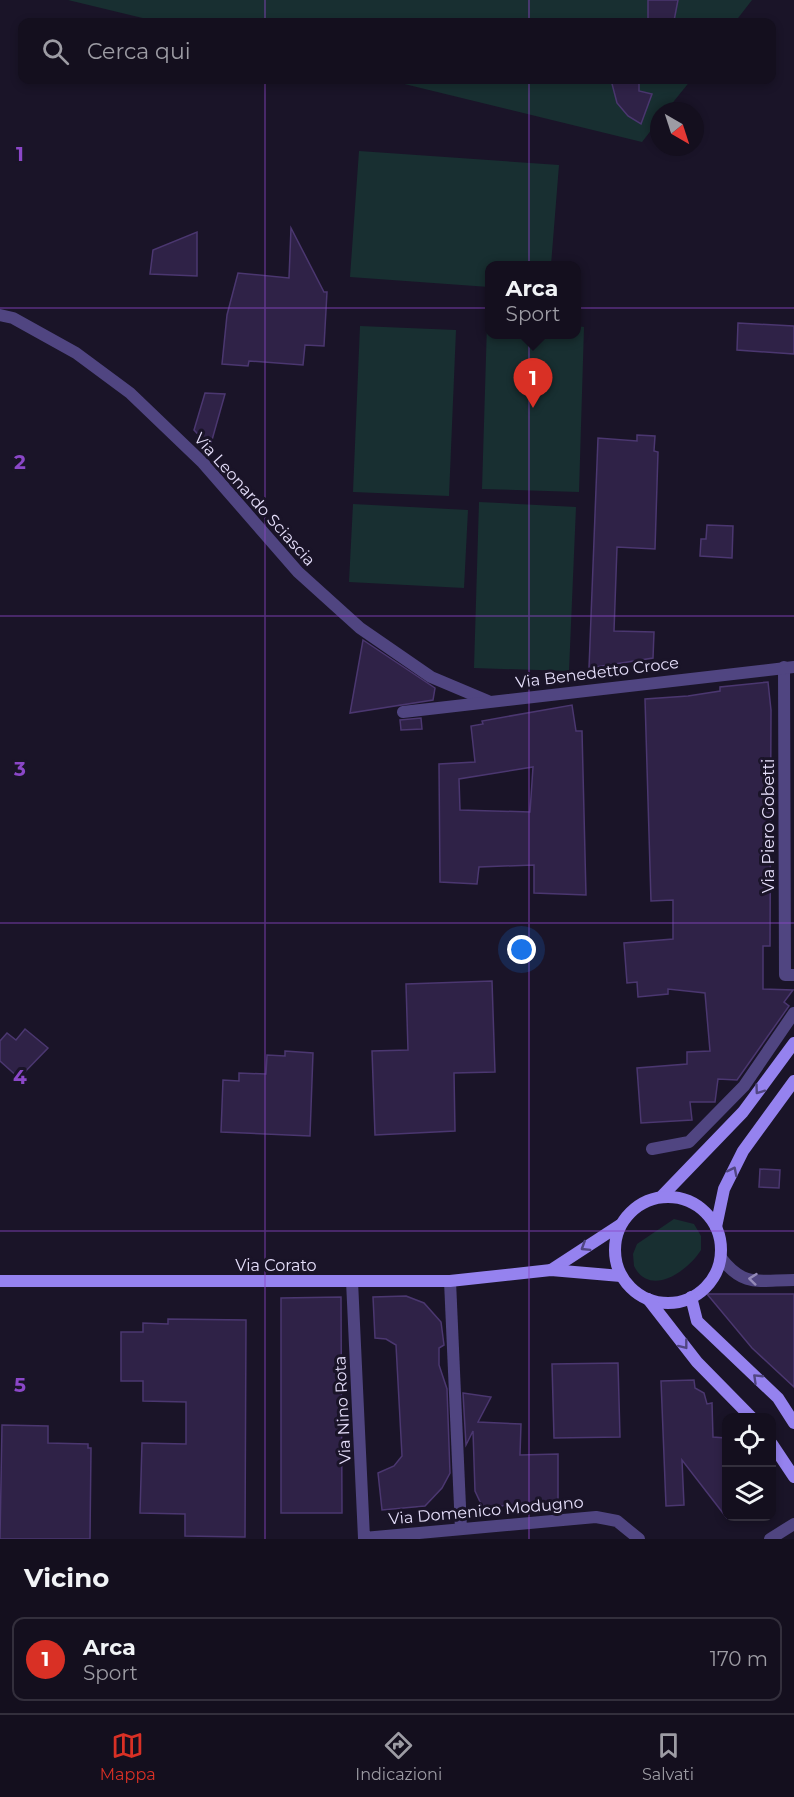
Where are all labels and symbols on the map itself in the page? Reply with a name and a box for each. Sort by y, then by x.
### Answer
north arrow [650,102,704,156]
text: 1 [16,142,24,166]
pin: 1 [514,358,552,408]
street label: Via Leonardo Sciascia [190,429,319,570]
text: 2 [14,450,26,474]
street label: Via Benedetto Croce [514,653,680,692]
text: 3 [13,757,26,781]
street label: Via Piero Gobetti [759,759,778,893]
your location [507,935,536,964]
text: 4 [13,1065,27,1089]
one-way arrow [756,1083,767,1094]
one-way arrow [726,1167,737,1177]
one-way arrow [581,1240,592,1251]
street label: Via Corato [235,1256,317,1275]
one-way arrow [748,1273,757,1286]
one-way arrow [677,1339,688,1350]
street label: Via Nino Rota [330,1355,355,1465]
text: 5 [14,1373,26,1397]
one-way arrow [754,1375,765,1386]
street label: Via Domenico Modugno [388,1493,584,1528]

